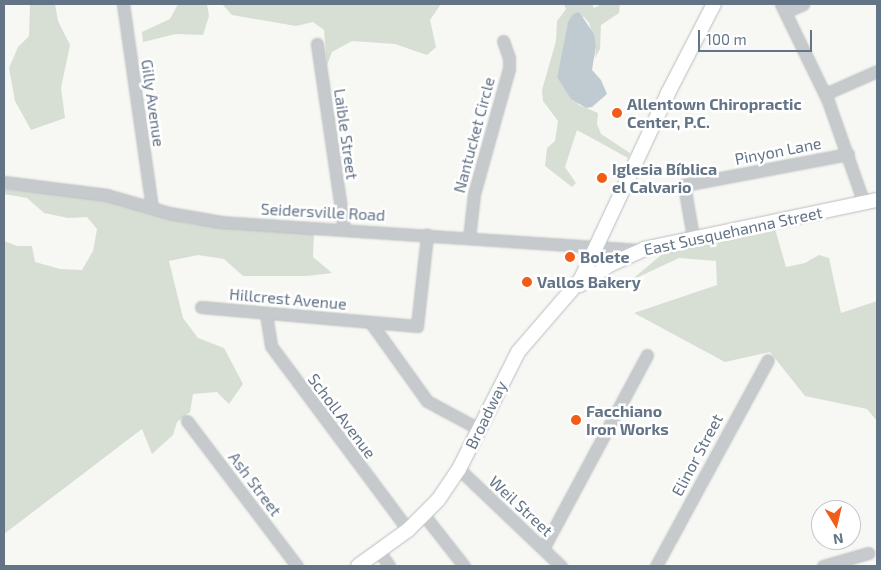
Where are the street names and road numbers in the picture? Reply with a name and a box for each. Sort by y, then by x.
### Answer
street label: Gilly Avenue [137,58,169,148]
street label: Nantucket Circle [449,75,499,195]
street label: Laible Street [330,87,362,181]
street label: Pinyon Lane [733,133,823,169]
street label: Seidersville Road [260,199,386,225]
street label: East Susquehanna Street [642,203,824,259]
street label: Hillcrest Avenue [228,284,348,314]
street label: Scholl Avenue [304,370,380,462]
street label: Broadway [461,378,511,452]
street label: Elinor Street [667,411,727,499]
street label: Ash Street [225,448,285,520]
street label: Weil Street [485,472,557,540]

